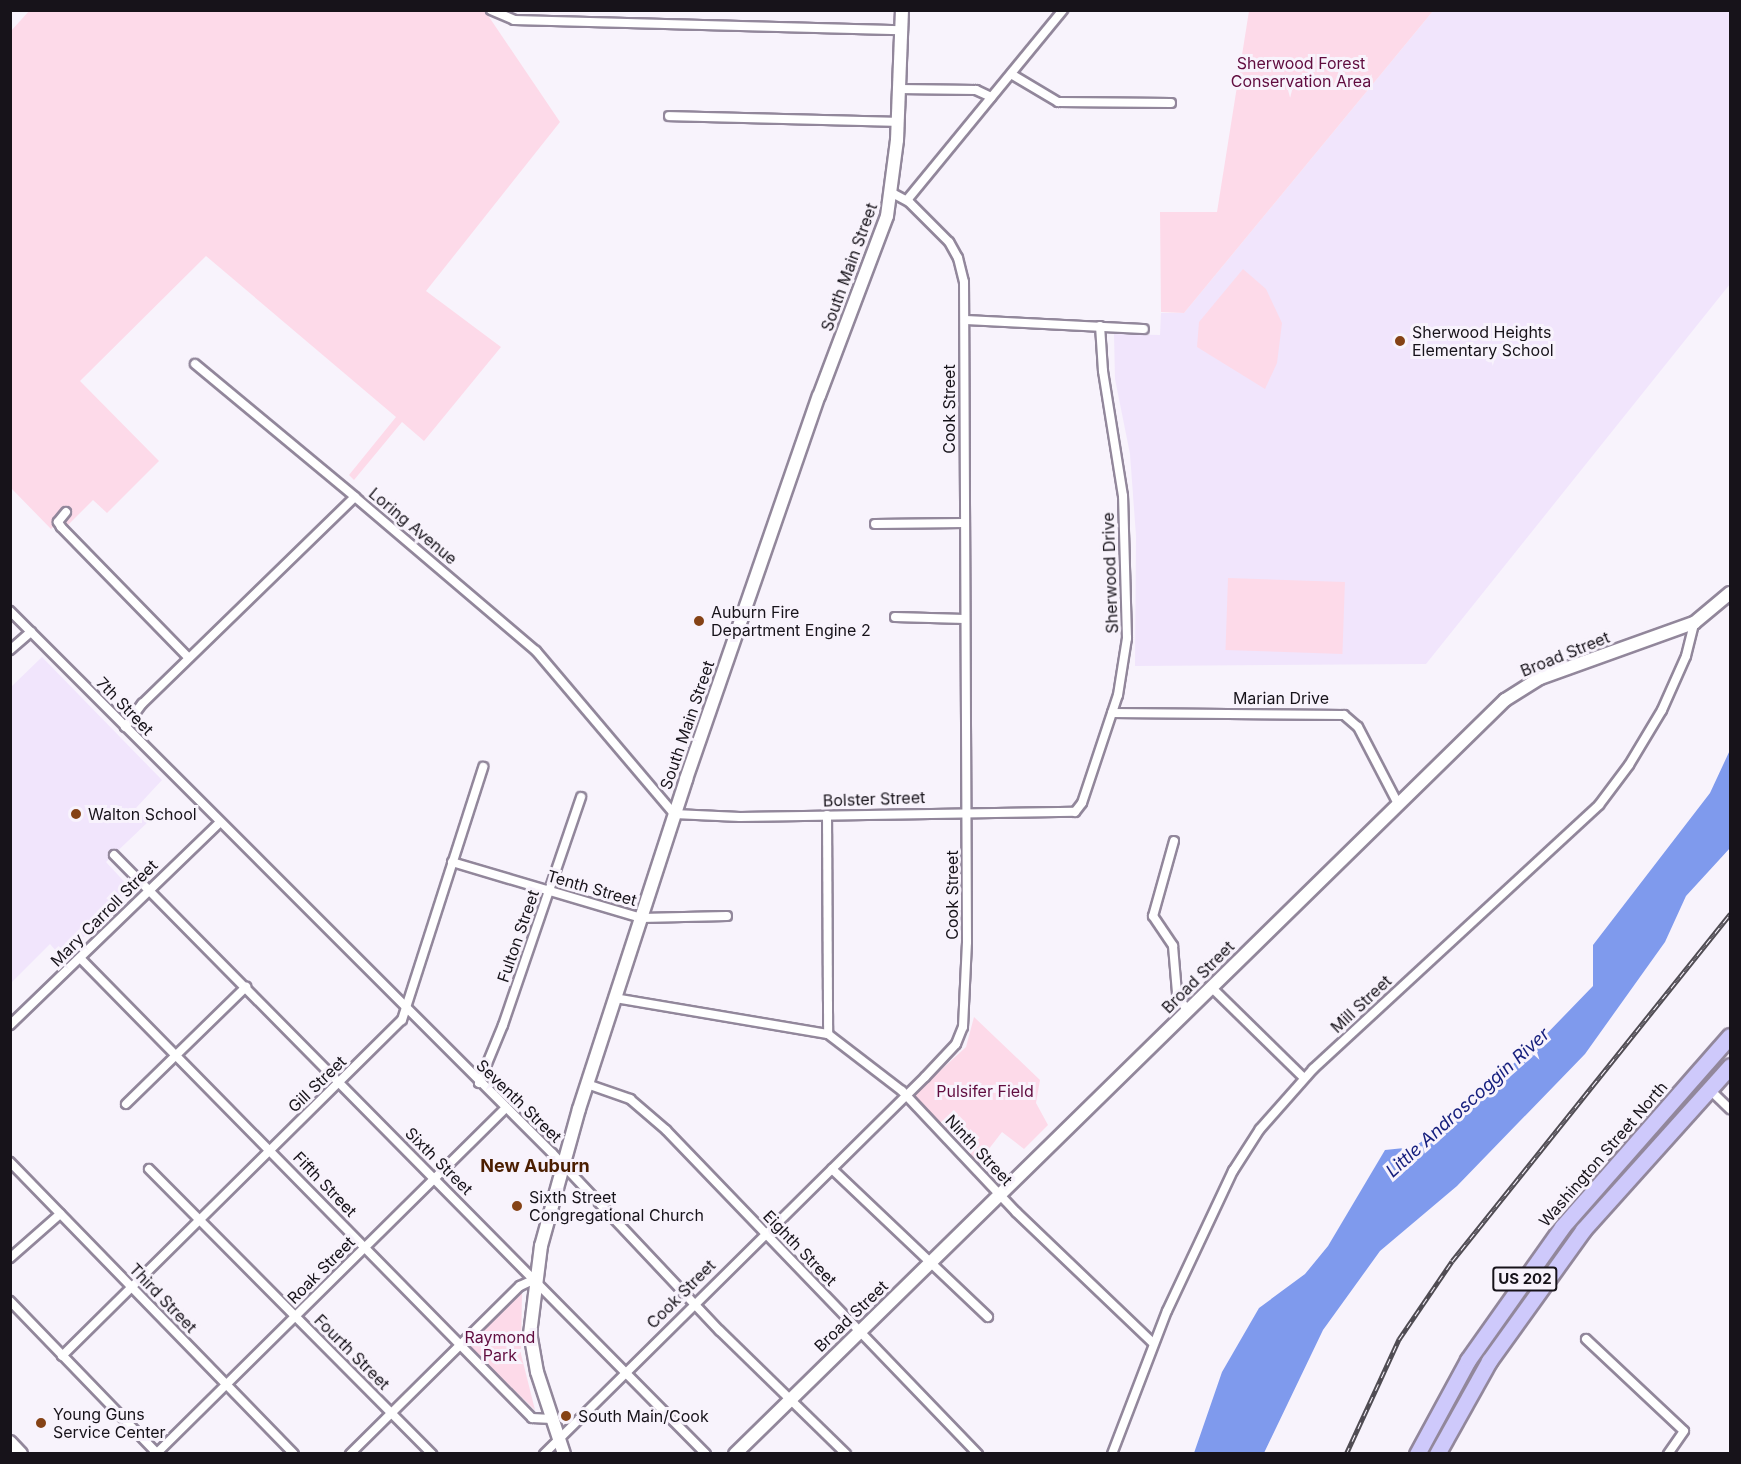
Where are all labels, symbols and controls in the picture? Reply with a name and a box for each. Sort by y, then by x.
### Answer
park label: Sherwood Forest Conservation Area [1231,53,1371,91]
street label: South Main Street [817,200,881,334]
place label: Sherwood Heights Elementary School [1412,322,1554,360]
marker: Sherwood Heights Elementary School [1393,334,1407,348]
street label: Cook Street [939,364,959,454]
street label: Loring Avenue [365,484,461,568]
street label: Sherwood Drive [1098,512,1122,634]
place label: Auburn Fire Department Engine 2 [711,602,871,640]
marker: Auburn Fire Department Engine 2 [692,614,706,628]
street label: Broad Street [1518,627,1612,681]
street label: South Main Street [656,658,718,792]
street label: 7th Street [93,673,157,739]
street label: Marian Drive [1233,688,1329,708]
street label: Bolster Street [822,788,926,810]
place label: Walton School [88,804,197,824]
marker: Walton School [69,807,83,821]
street label: Cook Street [942,850,962,940]
street label: Mary Carroll Street [47,856,161,970]
street label: Tenth Street [545,866,639,910]
street label: Fulton Street [493,887,543,985]
street label: Broad Street [1158,937,1238,1017]
street label: Mill Street [1327,971,1395,1037]
water label: Little Androscoggin River [1382,1024,1554,1182]
street label: Gill Street [284,1052,350,1116]
street label: Seventh Street [472,1056,566,1146]
street label: Washington Street North [1535,1078,1671,1230]
park label: Pulsifer Field [936,1081,1034,1101]
street label: Ninth Street [941,1111,1017,1189]
street label: Sixth Street [401,1123,477,1199]
street label: Fifth Street [289,1147,361,1221]
district label: New Auburn [480,1155,590,1177]
place label: Sixth Street Congregational Church [529,1187,704,1225]
marker: Sixth Street Congregational Church [510,1199,524,1213]
street label: Eighth Street [759,1206,841,1290]
street label: Roak Street [283,1232,359,1308]
street label: Cook Street [643,1256,719,1332]
street label: Third Street [125,1259,201,1337]
road number: US 202 [1492,1267,1558,1291]
street label: Broad Street [810,1276,892,1356]
street label: Fourth Street [310,1310,394,1394]
park label: Raymond Park [465,1327,535,1365]
place label: Young Guns Service Center [53,1404,166,1442]
place label: South Main/Cook [578,1406,709,1426]
marker: South Main/Cook [559,1409,573,1423]
marker: Young Guns Service Center [34,1416,48,1430]

